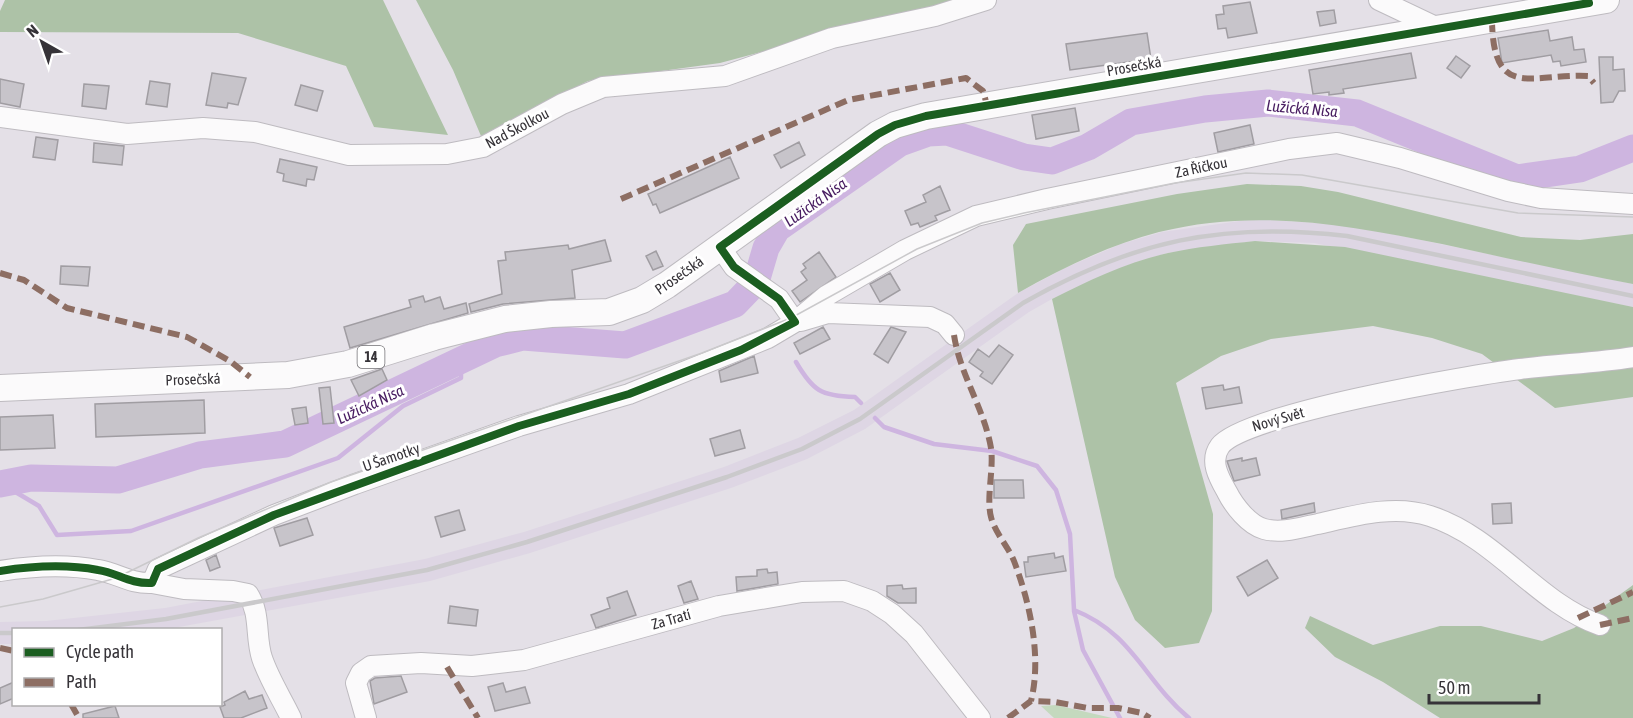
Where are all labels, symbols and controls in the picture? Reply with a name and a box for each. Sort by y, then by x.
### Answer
north arrow [12,12,72,72]
text: N [23,21,42,40]
street label: Prosečská [1105,53,1163,79]
water label: Lužická Nisa [1265,96,1339,120]
street label: Nad Školkou [482,104,552,152]
street label: Za Říčkou [1173,153,1229,181]
water label: Lužická Nisa [780,174,850,230]
street label: Prosečská [651,252,707,298]
road number: 14 [358,346,385,368]
street label: Prosečská [165,370,221,388]
water label: Lužická Nisa [334,380,407,427]
street label: Nový Svět [1250,403,1306,435]
street label: U Šamotky [360,439,422,475]
street label: Za Tratí [649,605,693,633]
legend [12,628,222,706]
text: Cycle path [66,641,134,662]
scale bar [1429,667,1538,705]
text: Path [66,671,97,692]
text: 50 m [1438,677,1470,698]

